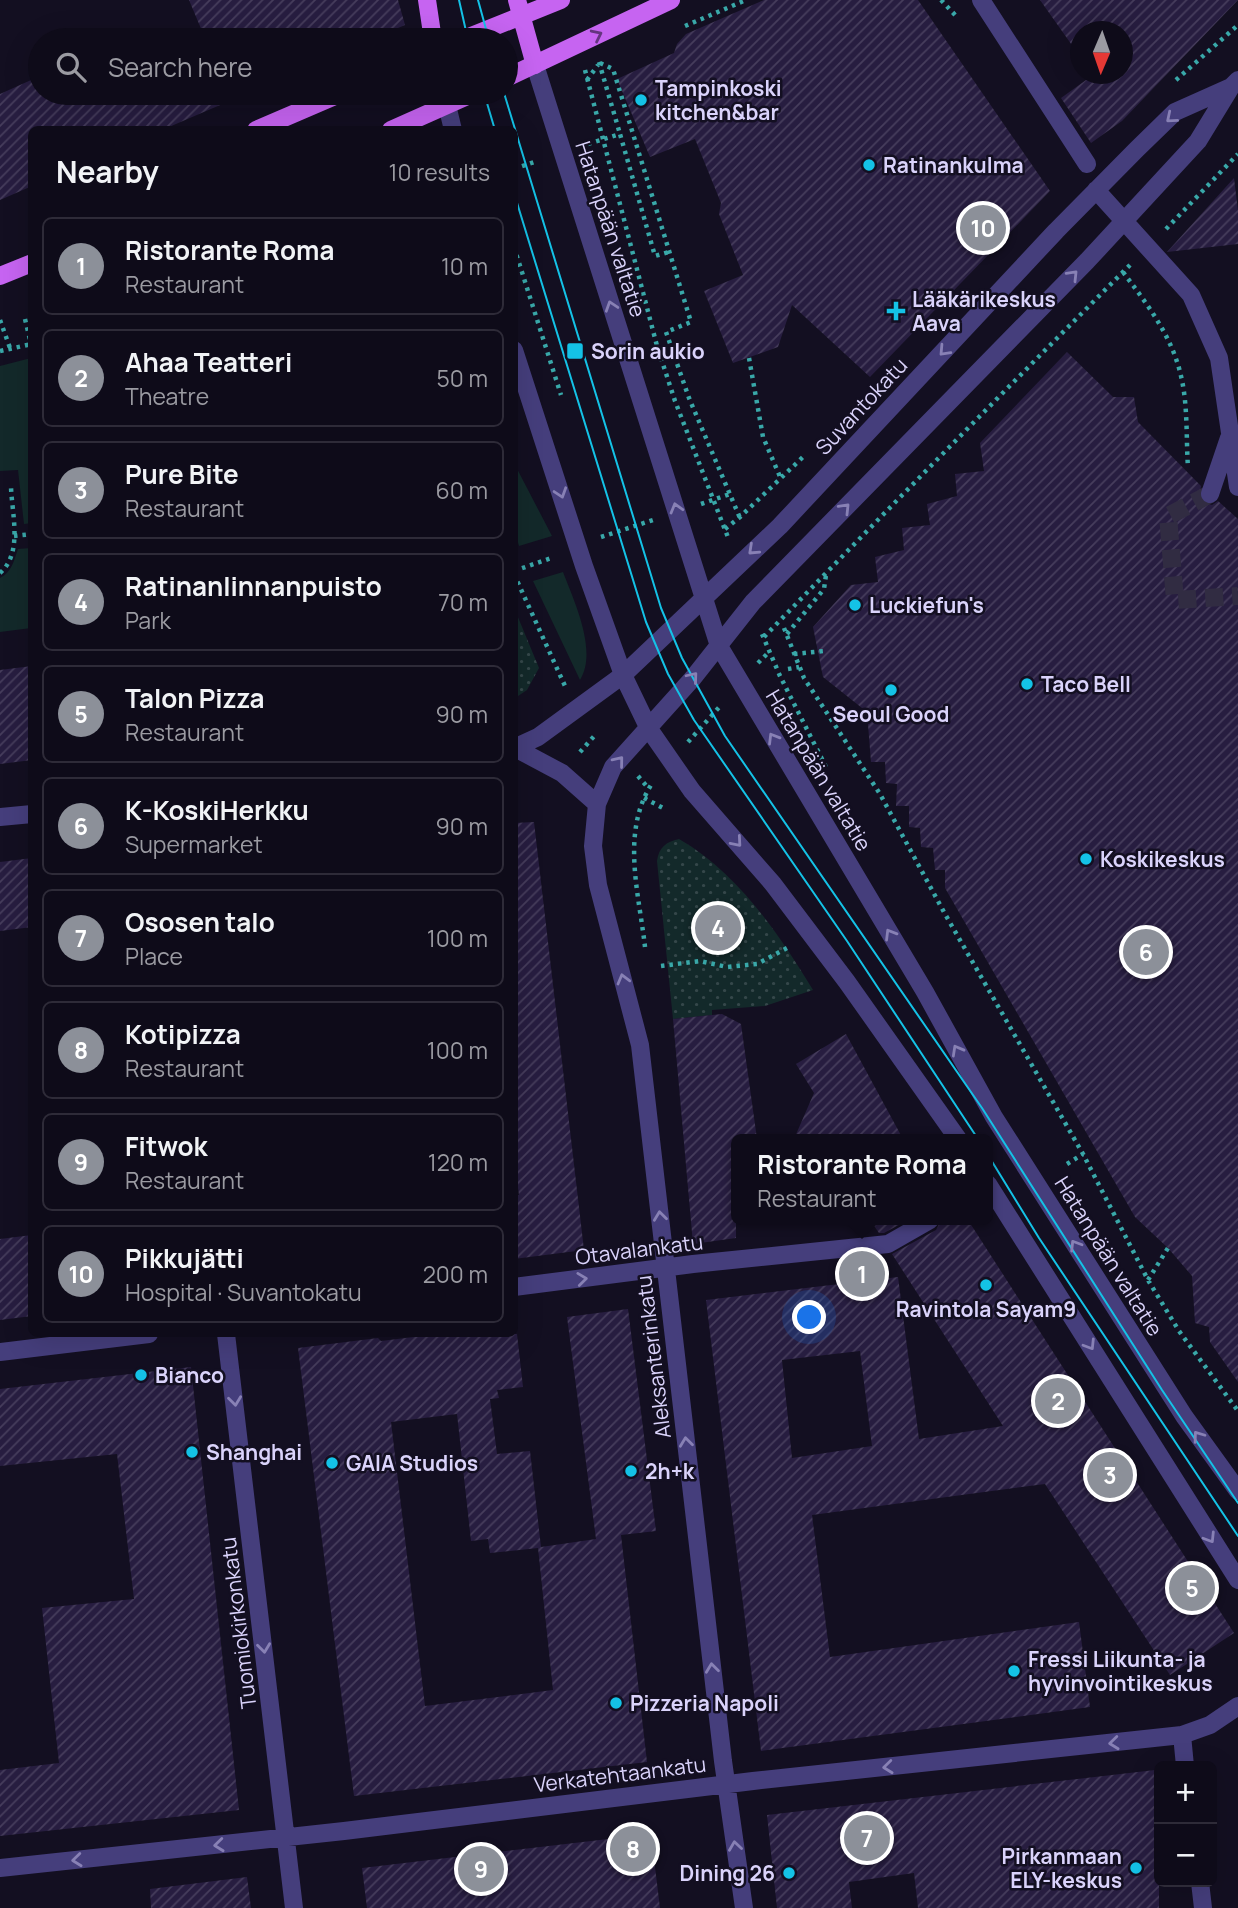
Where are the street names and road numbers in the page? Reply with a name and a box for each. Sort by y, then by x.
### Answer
street label: Hatanpään valtatie [569,138,653,320]
street label: Suvantokatu [809,351,913,461]
street label: Hatanpään valtatie [760,684,878,856]
street label: Hatanpään valtatie [1049,1171,1169,1341]
street label: Otavalankatu [573,1227,705,1271]
street label: Aleksanterinkatu [629,1274,677,1440]
street label: Tuomiokirkonkatu [214,1536,262,1710]
street label: Verkatehtaankatu [532,1750,708,1798]

